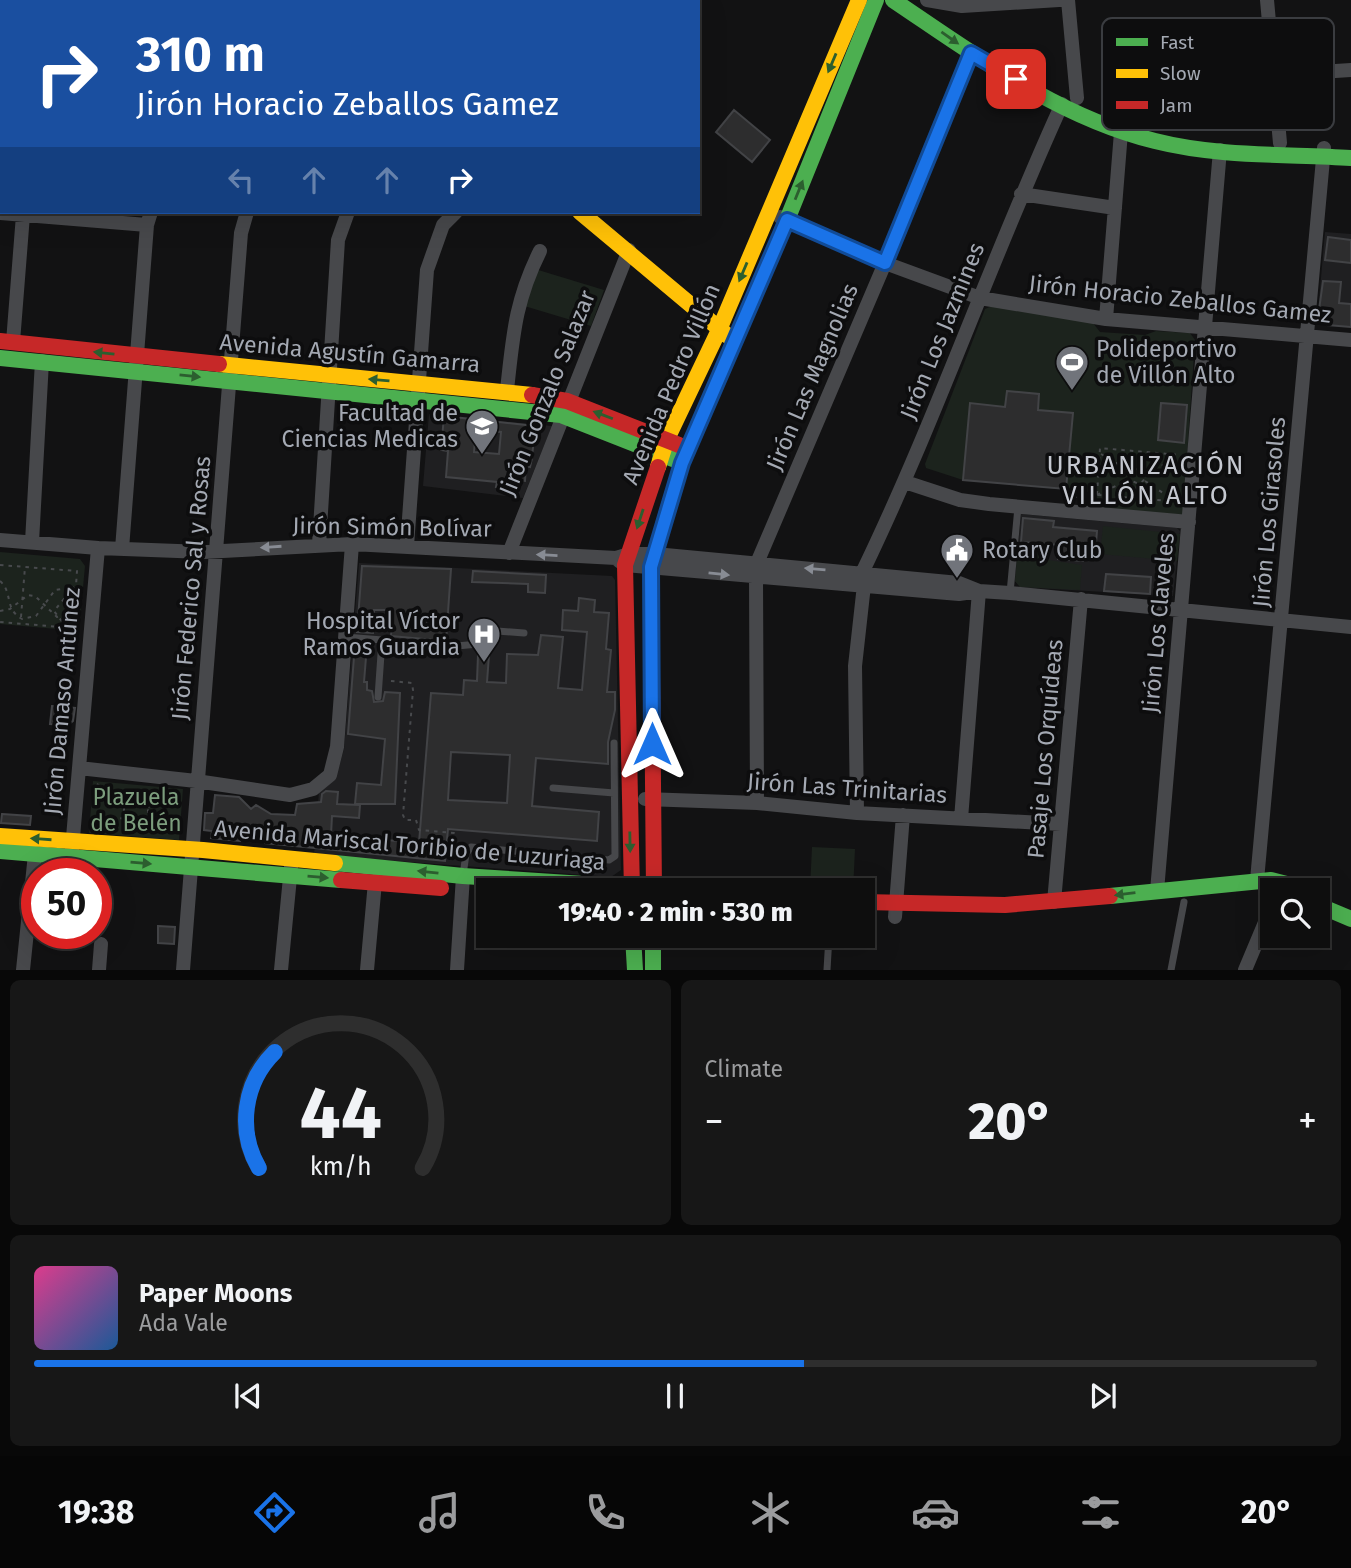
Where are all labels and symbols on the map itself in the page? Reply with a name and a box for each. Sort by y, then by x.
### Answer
legend [1102,18,1334,130]
one-way arrow [941,31,959,45]
text: Fast [1160,31,1194,54]
pin [986,49,1046,109]
one-way arrow [826,53,838,73]
text: Slow [1160,62,1201,85]
text: Jam [1160,94,1192,117]
one-way arrow [794,179,805,200]
street label: Jirón Los Jazmines [894,238,990,424]
one-way arrow [737,262,748,283]
street label: Jirón Horacio Zeballos Gamez [1027,269,1333,329]
street label: Avenida Pedro Villón [616,279,726,489]
street label: Jirón Las Magnolias [760,279,864,475]
street label: Jirón Gonzalo Salazar [493,286,601,500]
street label: Avenida Agustín Gamarra [219,328,481,378]
place label: Polideportivo de Villón Alto [1096,335,1237,389]
sports icon: Polideportivo de Villón Alto [1053,343,1091,392]
one-way arrow [93,347,115,358]
one-way arrow [179,371,201,382]
one-way arrow [368,374,390,385]
place label: Facultad de Ciencias Medicas [282,399,458,453]
school or university icon: Facultad de Ciencias Medicas [463,407,501,456]
one-way arrow [592,409,613,420]
street label: Jirón Los Girasoles [1247,416,1291,608]
district label: URBANIZACIÓN VILLÓN ALTO [1046,450,1246,511]
street label: Jirón Federico Sal y Rosas [166,455,216,721]
one-way arrow [634,508,645,529]
street label: Jirón Simón Bolívar [292,511,492,543]
public building icon: Rotary Club [938,531,976,580]
street label: Jirón Los Claveles [1136,532,1180,714]
place label: Rotary Club [982,536,1102,564]
one-way arrow [260,542,282,553]
one-way arrow [536,549,558,560]
one-way arrow [804,563,826,574]
one-way arrow [708,569,730,580]
street label: Jirón Damaso Antúnez [38,586,86,816]
place label: Hospital Víctor Ramos Guardia [302,607,460,661]
hospital icon: Hospital Víctor Ramos Guardia [465,615,503,664]
street label: Pasaje Los Orquídeas [1021,638,1069,860]
position arrow [615,707,689,781]
street label: Jirón Las Trinitarias [746,767,948,809]
park label: Plazuela de Belén [90,783,182,837]
street label: Avenida Mariscal Toribio de Luzuriaga [213,814,607,876]
one-way arrow [625,831,636,853]
one-way arrow [29,833,51,844]
one-way arrow [130,857,152,868]
speed limit sign: 50 [21,858,112,949]
one-way arrow [416,866,438,877]
one-way arrow [308,872,330,883]
one-way arrow [1114,889,1136,900]

